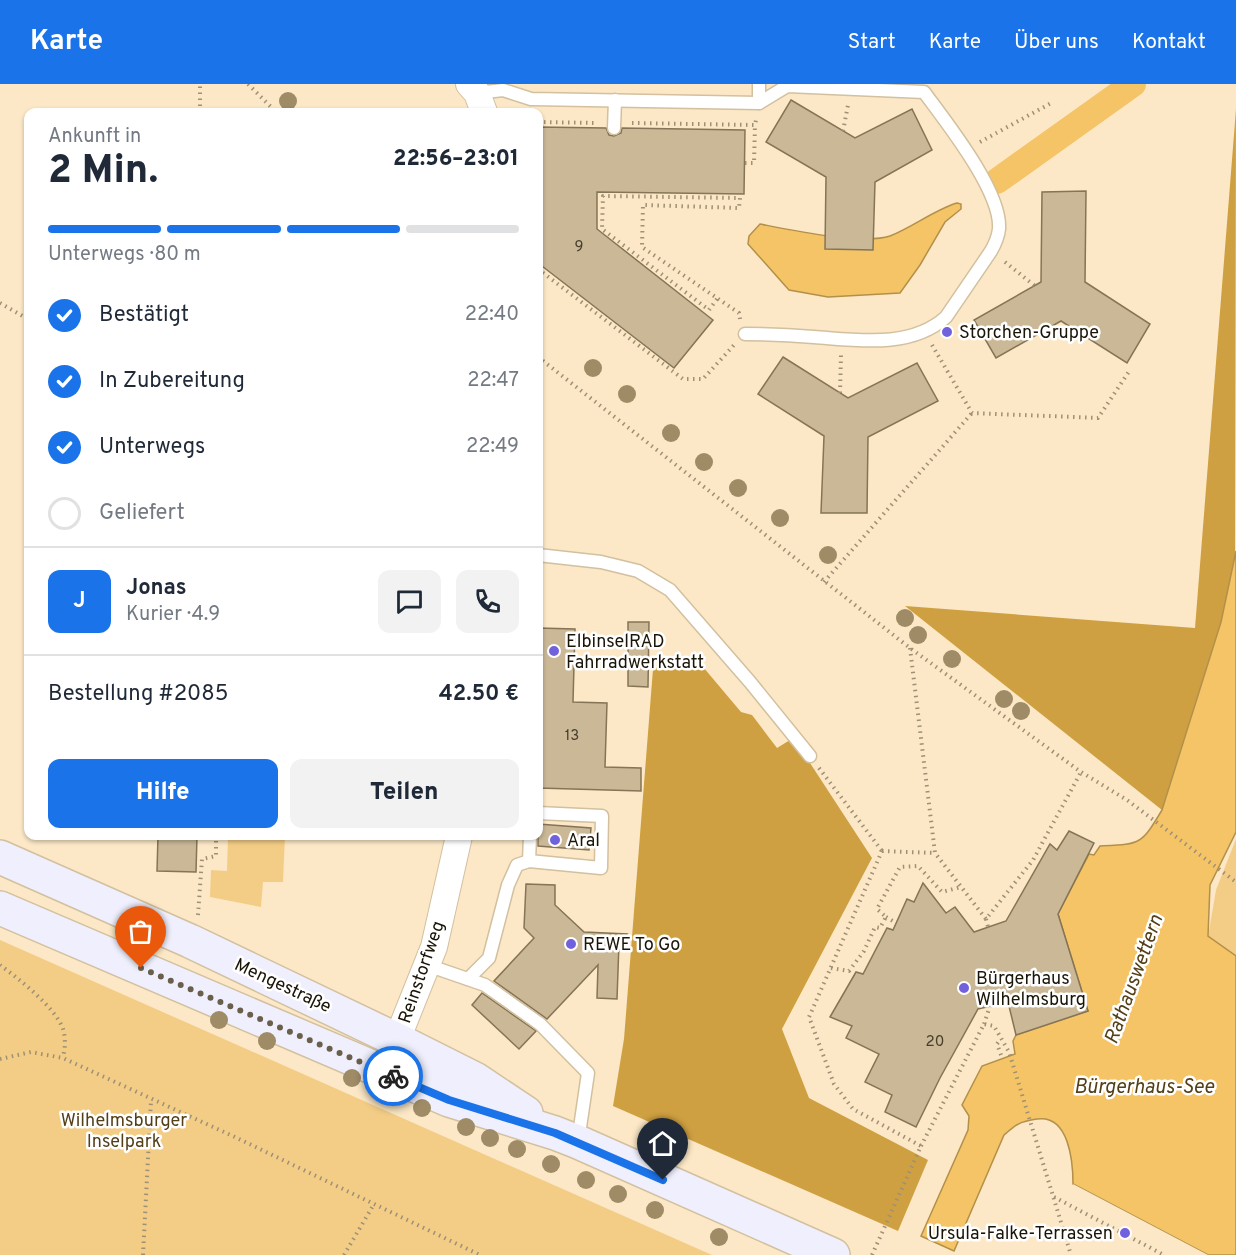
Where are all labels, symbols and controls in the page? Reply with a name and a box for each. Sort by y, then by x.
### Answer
text: Karte [30,24,103,60]
text: Start [848,29,896,56]
text: Karte [929,29,981,56]
text: Über uns [1014,29,1099,56]
text: Kontakt [1132,29,1206,56]
text: Ankunft in [48,124,141,150]
text: 22:56–23:01 [393,146,519,173]
text: 2 Min. [48,148,158,197]
house number: 9 [575,238,583,257]
text: Unterwegs · 80 m [48,242,201,268]
icon: check [48,299,81,332]
text: Bestätigt [99,302,189,329]
text: 22:40 [465,302,519,328]
place label: Storchen-Gruppe [959,322,1099,345]
marker: Storchen-Gruppe [940,325,954,339]
icon: check [48,365,81,398]
text: In Zubereitung [99,368,245,395]
text: 22:47 [467,368,519,394]
icon: check [48,431,81,464]
text: Unterwegs [99,434,205,461]
text: 22:49 [466,434,519,460]
text: Geliefert [99,500,185,527]
button: chat [378,570,441,633]
button: phone [456,570,519,633]
text: Jonas [126,575,187,602]
text: J [73,588,86,615]
text: Kurier · 4.9 [126,602,220,628]
place label: ElbinselRAD Fahrradwerkstatt [566,631,704,675]
marker: ElbinselRAD Fahrradwerkstatt [547,644,561,658]
text: Bestellung #2085 [48,681,228,708]
text: 42.50 € [439,681,519,708]
house number: 13 [565,727,579,746]
button: Hilfe [48,759,278,828]
button: Teilen [290,759,519,828]
place label: Aral [567,830,600,853]
marker: Aral [548,833,562,847]
pin [115,906,166,968]
water label: Rathauswettern [1099,911,1170,1048]
icon: bag [124,915,157,948]
street label: Reinstorfweg [394,918,451,1027]
place label: REWE To Go [583,934,680,957]
marker: REWE To Go [564,937,578,951]
street label: Mengestraße [230,954,335,1019]
place label: Bürgerhaus Wilhelmsburg [976,968,1086,1012]
marker: Bürgerhaus Wilhelmsburg [957,981,971,995]
house number: 20 [926,1033,944,1052]
courier [363,1046,423,1106]
icon: bike [377,1060,410,1093]
water label: Bürgerhaus-See [1074,1075,1215,1101]
park label: Wilhelmsburger Inselpark [61,1110,187,1154]
pin [637,1118,688,1180]
icon: home [646,1127,679,1160]
place label: Ursula-Falke-Terrassen [928,1223,1113,1246]
marker: Ursula-Falke-Terrassen [1118,1226,1132,1240]

